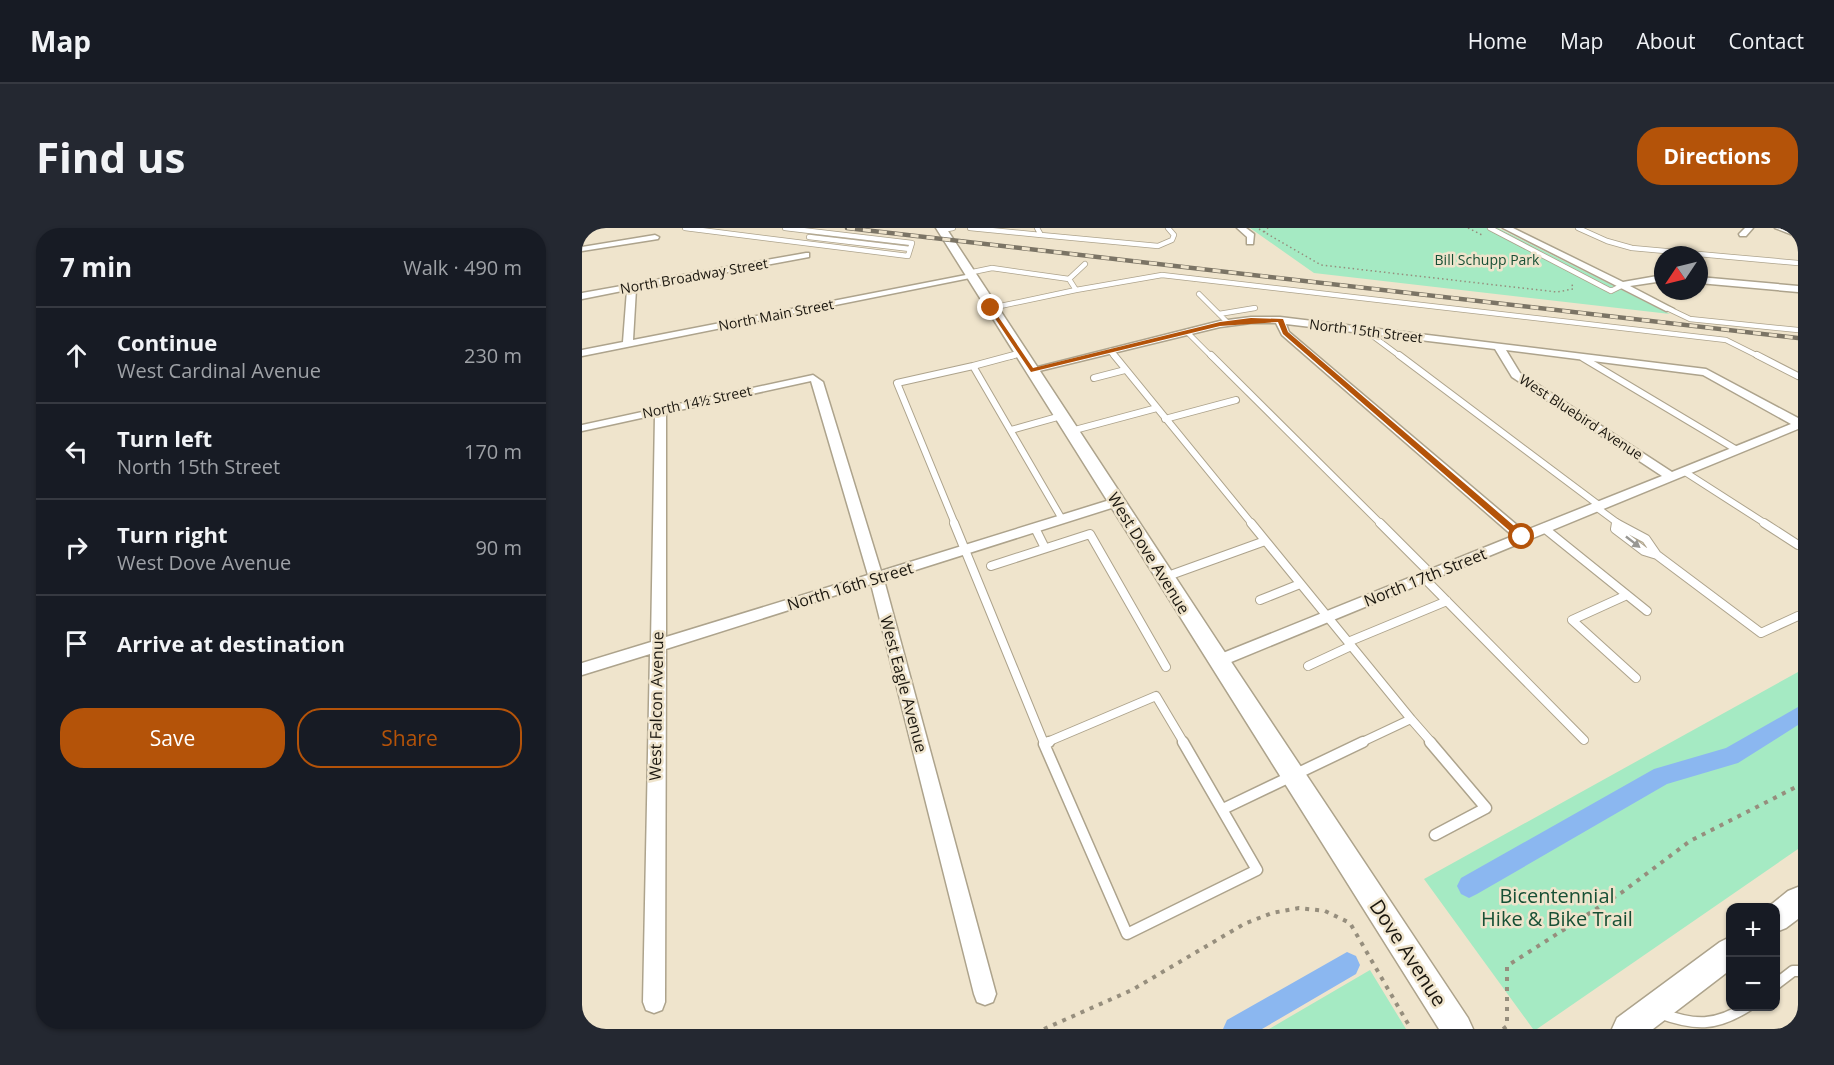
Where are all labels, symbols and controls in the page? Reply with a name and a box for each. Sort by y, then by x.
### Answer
text: Map [30,22,91,60]
text: Home [1468,27,1527,55]
text: Map [1560,27,1603,55]
text: About [1636,27,1696,55]
text: Contact [1729,27,1804,55]
button: Directions [1637,127,1798,185]
text: Find us [36,128,185,185]
north arrow [1654,246,1708,300]
text: 7 min [60,249,132,285]
park label: Bill Schupp Park [1435,250,1540,269]
street label: North Broadway Street [618,253,769,298]
text: Walk · 490 m [403,254,522,281]
street label: North Main Street [717,294,835,335]
route end [977,294,1003,320]
street label: North 15th Street [1308,314,1424,347]
text: Continue [117,327,217,357]
icon: ahead [60,339,93,372]
text: 230 m [464,342,522,369]
text: West Cardinal Avenue [117,357,321,384]
street label: West Bluebird Avenue [1516,369,1647,464]
street label: North 14½ Street [640,381,753,422]
text: Turn left [117,423,212,453]
icon: left [60,435,93,468]
text: 170 m [464,438,522,465]
text: North 15th Street [117,453,280,480]
street label: West Dove Avenue [1103,488,1195,618]
text: Turn right [117,519,228,549]
route start [1508,523,1534,549]
icon: right [60,531,93,564]
text: 90 m [475,534,522,561]
one-way arrow [1625,536,1640,548]
street label: North 17th Street [1360,542,1490,612]
text: West Dove Avenue [117,549,291,576]
street label: North 16th Street [784,556,916,616]
street label: West Eagle Avenue [875,613,933,755]
icon: arrive [60,627,93,660]
text: Arrive at destination [117,628,345,658]
street label: West Falcon Avenue [644,631,668,781]
button: Save [60,708,285,768]
button: Share [297,708,522,768]
park label: Bicentennial Hike & Bike Trail [1481,882,1633,932]
street label: Dove Avenue [1364,894,1453,1011]
map controls [1726,903,1780,1011]
button: + [1726,903,1780,957]
button: − [1726,957,1780,1011]

